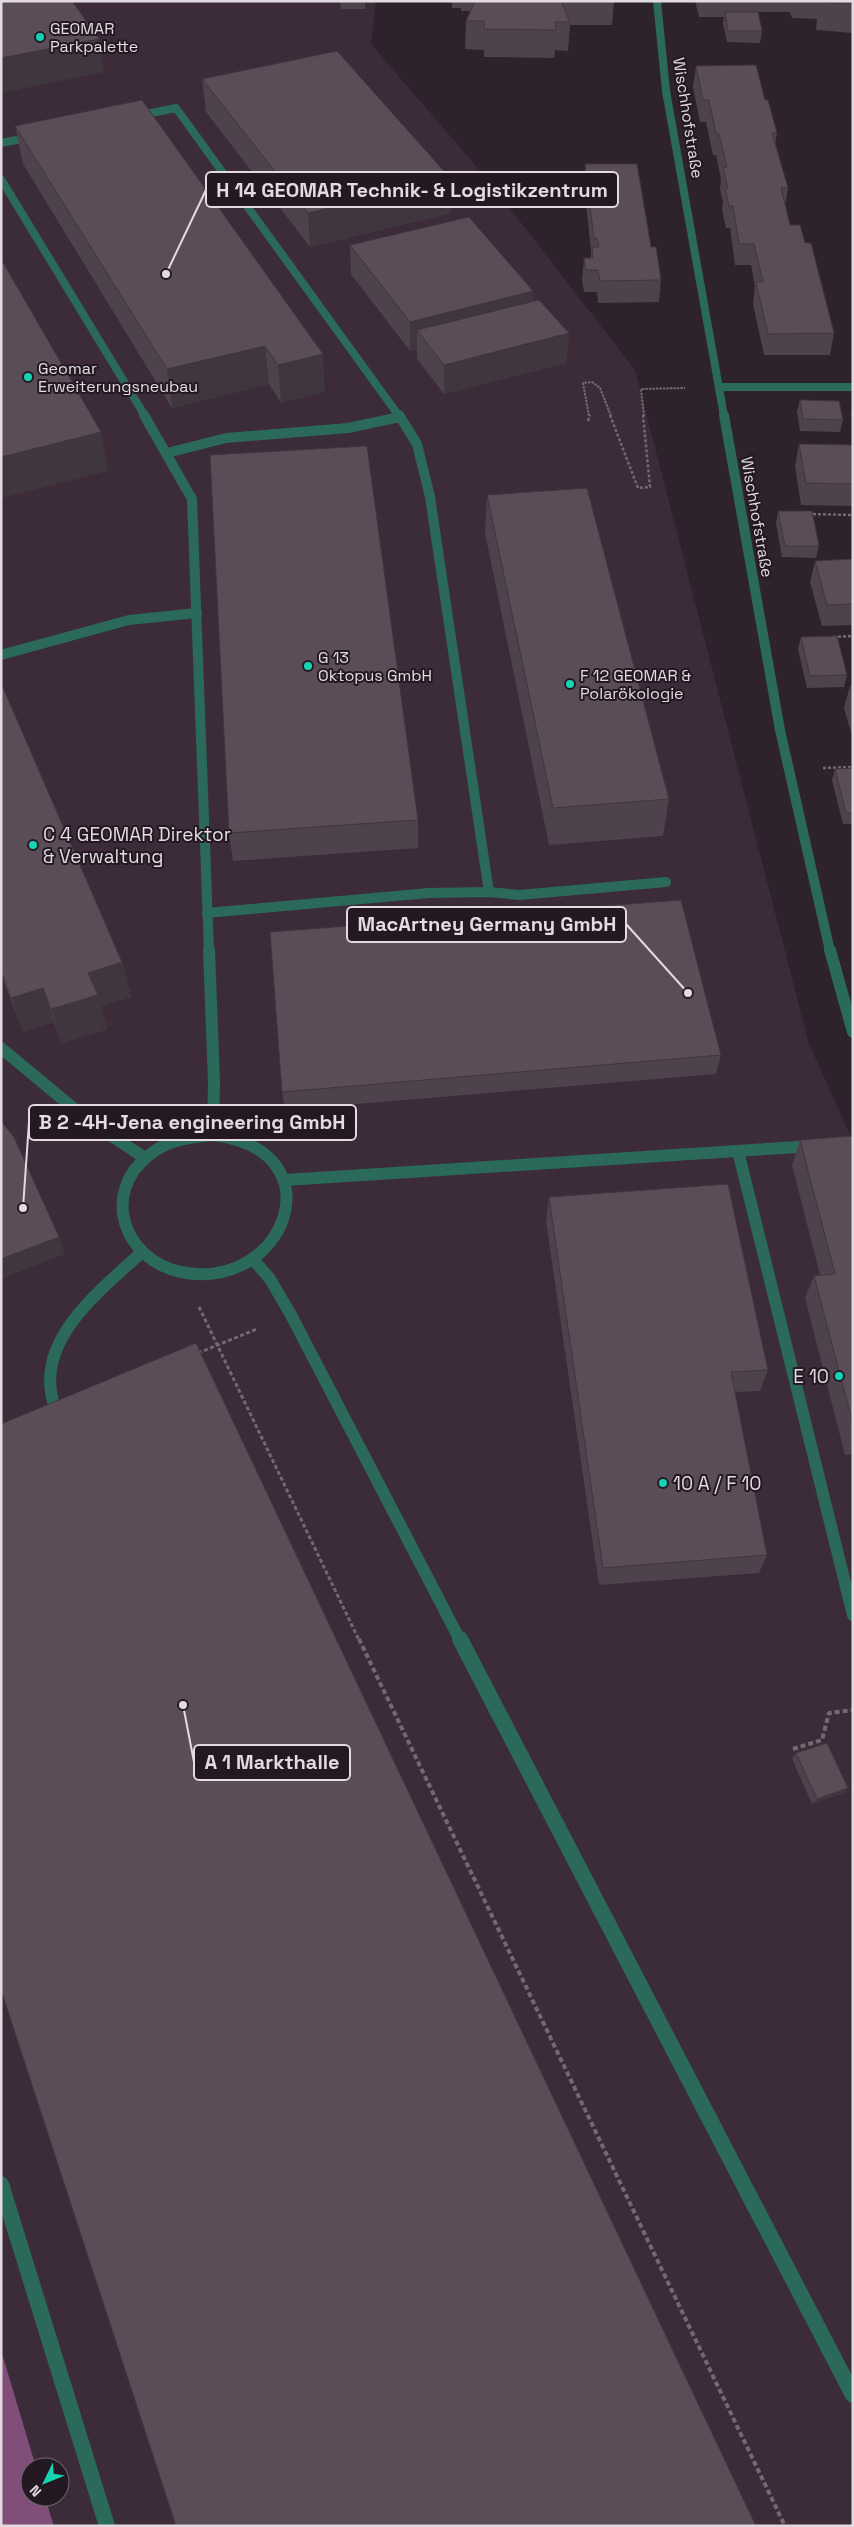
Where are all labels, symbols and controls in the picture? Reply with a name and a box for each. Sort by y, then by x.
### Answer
place label: GEOMAR Parkpalette [50,18,138,57]
marker: GEOMAR Parkpalette [34,31,46,43]
street label: Wischhofstraße [668,56,708,180]
callout: H 14 GEOMAR Technik- & Logistikzentrum [206,172,618,207]
text: H 14 GEOMAR Technik- & Logistikzentrum [216,177,608,203]
place label: Geomar Erweiterungsneubau [38,358,198,397]
marker: Geomar Erweiterungsneubau [22,371,34,383]
street label: Wischhofstraße [736,455,778,579]
place label: G 13 Oktopus GmbH [318,647,432,686]
marker: G 13 Oktopus GmbH [302,660,314,672]
place label: F 12 GEOMAR & Polarökologie [580,665,692,704]
marker: F 12 GEOMAR & Polarökologie [564,678,576,690]
place label: C 4 GEOMAR Direktor & Verwaltung [43,822,231,869]
marker: C 4 GEOMAR Direktor & Verwaltung [27,839,39,851]
callout: MacArtney Germany GmbH [347,907,626,942]
text: MacArtney Germany GmbH [358,911,616,937]
callout: B 2 -4H-Jena engineering GmbH [29,1105,356,1140]
text: B 2 -4H-Jena engineering GmbH [39,1109,345,1135]
place label: E 10 [793,1364,829,1389]
marker: E 10 [833,1370,845,1382]
place label: 10 A / F 10 [673,1471,762,1496]
marker: 10 A / F 10 [657,1477,669,1489]
callout: A 1 Markthalle [194,1745,350,1780]
text: A 1 Markthalle [204,1749,340,1775]
north arrow [20,2457,70,2507]
text: N [26,2481,45,2500]

